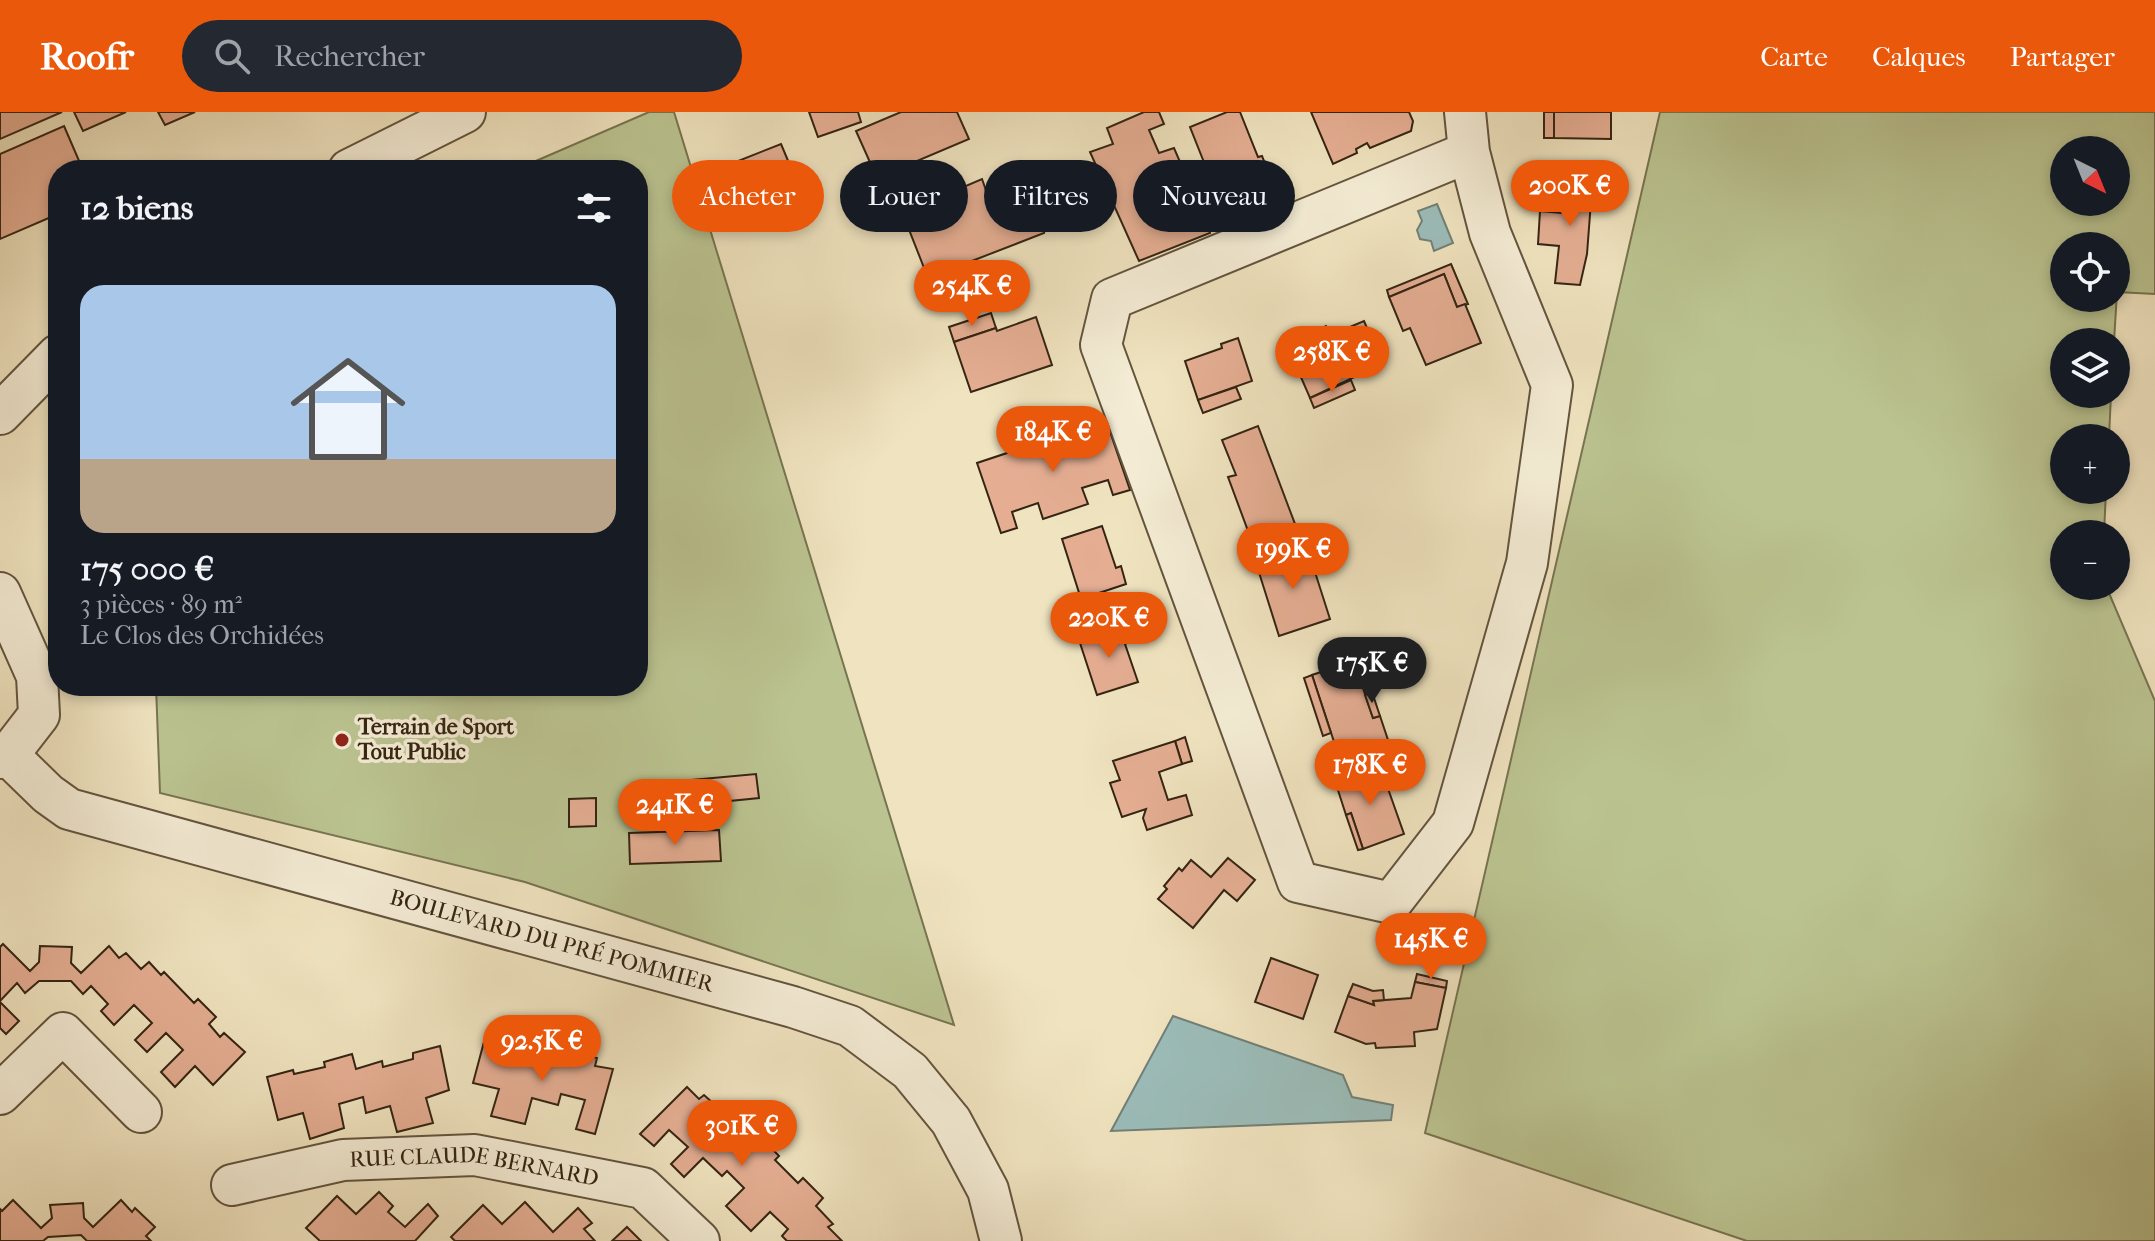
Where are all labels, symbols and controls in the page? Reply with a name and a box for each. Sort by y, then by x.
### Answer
search box [182,20,742,92]
text: Roofr [40,34,134,79]
icon: search [210,34,254,78]
text: Rechercher [274,39,425,74]
text: Carte [1760,40,1828,73]
text: Calques [1872,40,1966,73]
text: Partager [2010,40,2115,73]
north arrow [2050,136,2130,216]
map controls [2050,136,2130,600]
chip: Acheter [672,160,824,232]
chip: Louer [840,160,968,232]
chip: Filtres [984,160,1117,232]
chip: Nouveau [1133,160,1295,232]
pin: 200K € [1505,160,1635,228]
text: 200K € [1529,170,1611,201]
icon: filters [572,186,616,230]
text: 12 biens [80,188,193,228]
button: locate [2050,232,2130,312]
pin: 254K € [907,260,1037,328]
text: 254K € [932,270,1012,301]
pin: 258K € [1267,326,1397,394]
button: layers [2050,328,2130,408]
text: 258K € [1293,336,1371,367]
icon: home [276,337,420,481]
pin: 184K € [988,406,1118,474]
text: 184K € [1014,416,1092,447]
button: + [2050,424,2130,504]
button: − [2050,520,2130,600]
pin: 199K € [1228,523,1358,591]
text: 199K € [1255,533,1331,564]
text: 175 000 € [80,549,214,589]
text: 3 pièces · 89 m² [80,589,242,620]
pin: 220K € [1044,592,1174,660]
text: 220K € [1068,602,1150,633]
text: Le Clos des Orchidées [80,620,324,651]
pin: 175K € [1307,637,1437,705]
text: 175K € [1336,647,1409,678]
place label: Terrain de Sport Tout Public [357,714,515,765]
marker: Terrain de Sport Tout Public [333,731,351,749]
pin: 178K € [1305,739,1435,807]
text: 178K € [1333,749,1407,780]
pin: 241K € [610,779,740,847]
text: 241K € [636,789,714,820]
street label: BOULEVARD DU PRÉ POMMIER [387,884,717,998]
pin: 145K € [1366,913,1496,981]
text: 145K € [1393,923,1469,954]
pin: 92.5K € [468,1015,616,1083]
text: 92.5K € [501,1025,583,1056]
pin: 301K € [677,1100,807,1168]
text: 301K € [705,1110,779,1141]
street label: RUE CLAUDE BERNARD [349,1142,601,1192]

